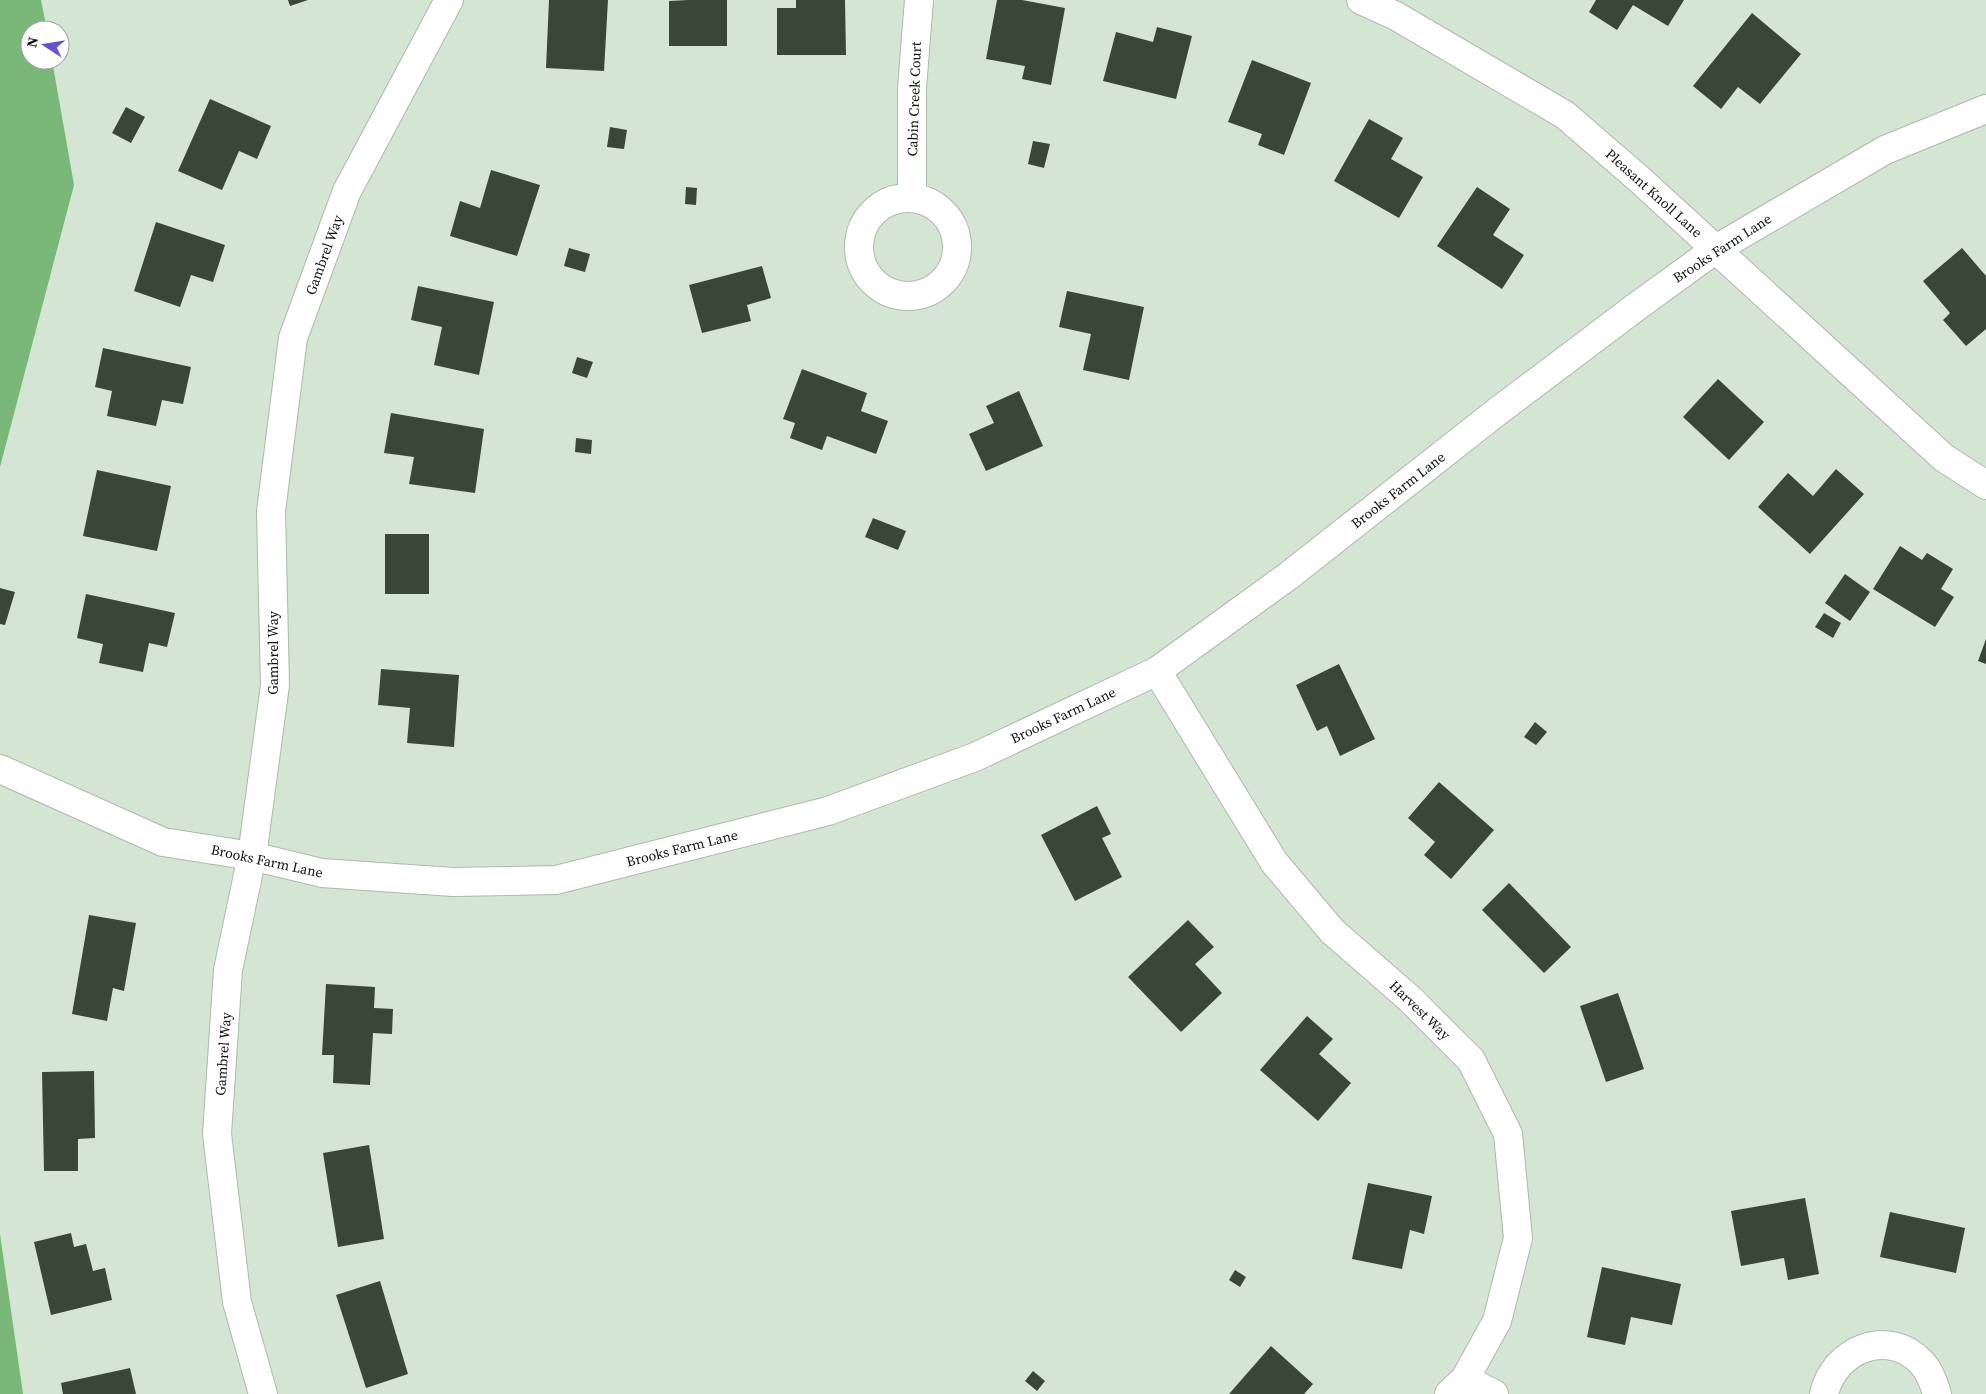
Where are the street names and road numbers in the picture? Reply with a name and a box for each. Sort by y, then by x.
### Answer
street label: Cabin Creek Court [902,41,926,157]
street label: Pleasant Knoll Lane [1601,144,1707,242]
street label: Brooks Farm Lane [1669,209,1775,287]
street label: Gambrel Way [300,211,348,298]
street label: Brooks Farm Lane [1347,447,1449,533]
street label: Gambrel Way [263,610,283,695]
street label: Brooks Farm Lane [1007,682,1119,748]
street label: Brooks Farm Lane [624,824,740,872]
street label: Brooks Farm Lane [209,839,325,883]
street label: Harvest Way [1385,976,1456,1045]
street label: Gambrel Way [210,1011,236,1096]

